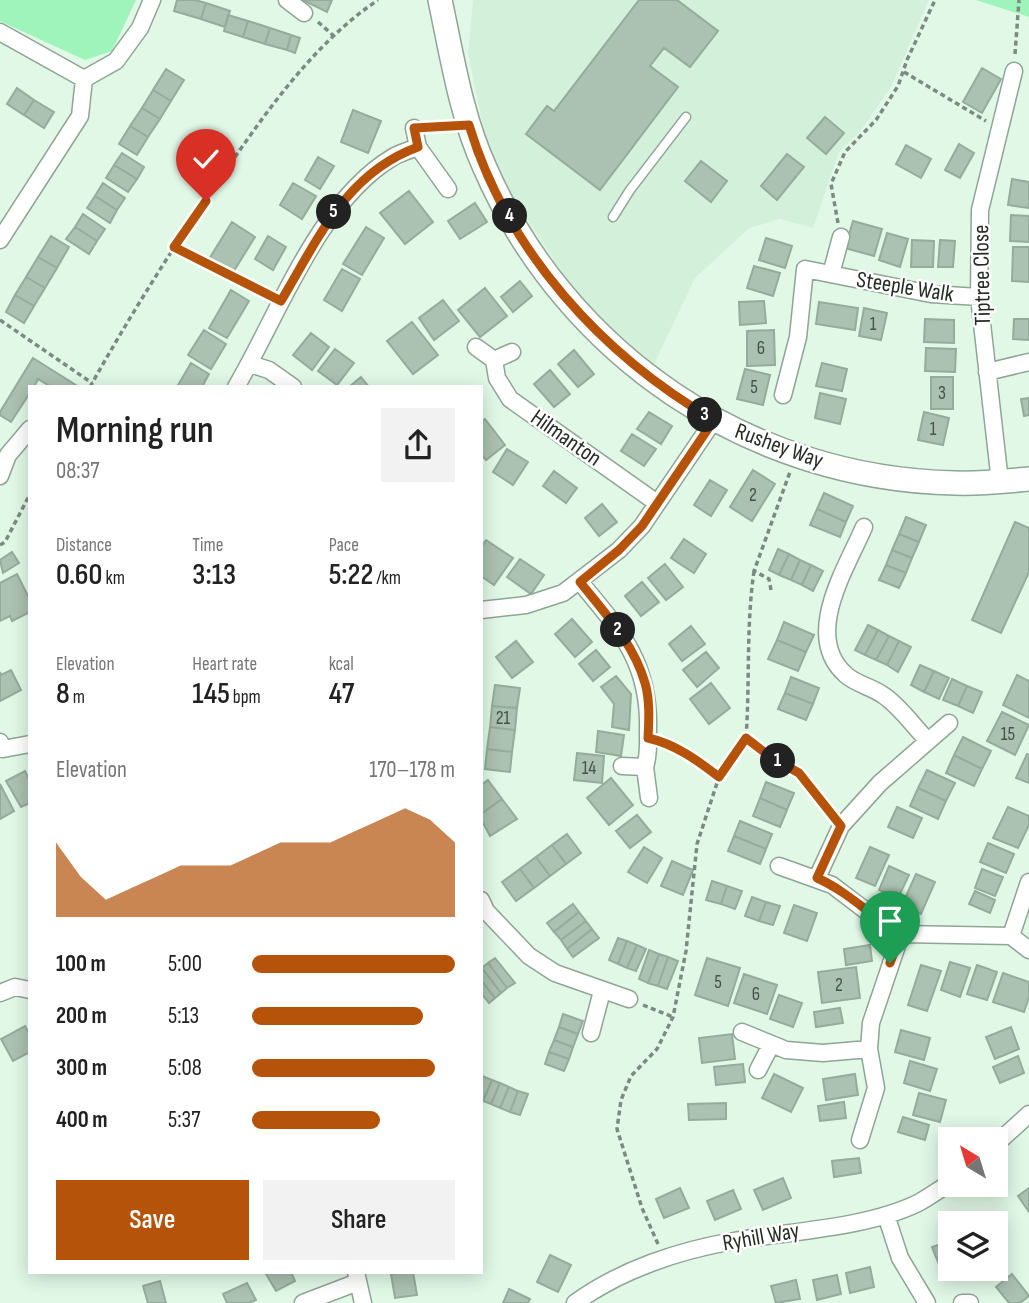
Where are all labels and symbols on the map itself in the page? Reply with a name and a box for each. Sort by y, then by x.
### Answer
pin [176,129,236,201]
pin: 5 [316,194,352,230]
pin: 4 [492,198,528,234]
street label: Tiptree Close [967,224,997,326]
street label: Steeple Walk [854,265,956,309]
house number: 1 [870,313,877,336]
house number: 6 [757,337,765,360]
house number: 5 [750,376,758,399]
house number: 3 [938,382,946,405]
pin: 3 [688,398,722,432]
street label: Hilmanton [525,404,607,472]
street label: Rushey Way [731,417,827,475]
house number: 1 [930,418,937,441]
house number: 2 [749,484,757,507]
pin: 2 [600,612,636,648]
house number: 21 [496,707,511,730]
house number: 15 [1001,723,1015,746]
pin: 1 [760,744,796,778]
house number: 14 [582,757,596,780]
pin [860,891,920,963]
house number: 5 [714,971,722,994]
house number: 2 [835,974,843,997]
house number: 6 [752,983,760,1006]
north arrow [938,1127,1008,1197]
street label: Ryhill Way [720,1216,802,1258]

